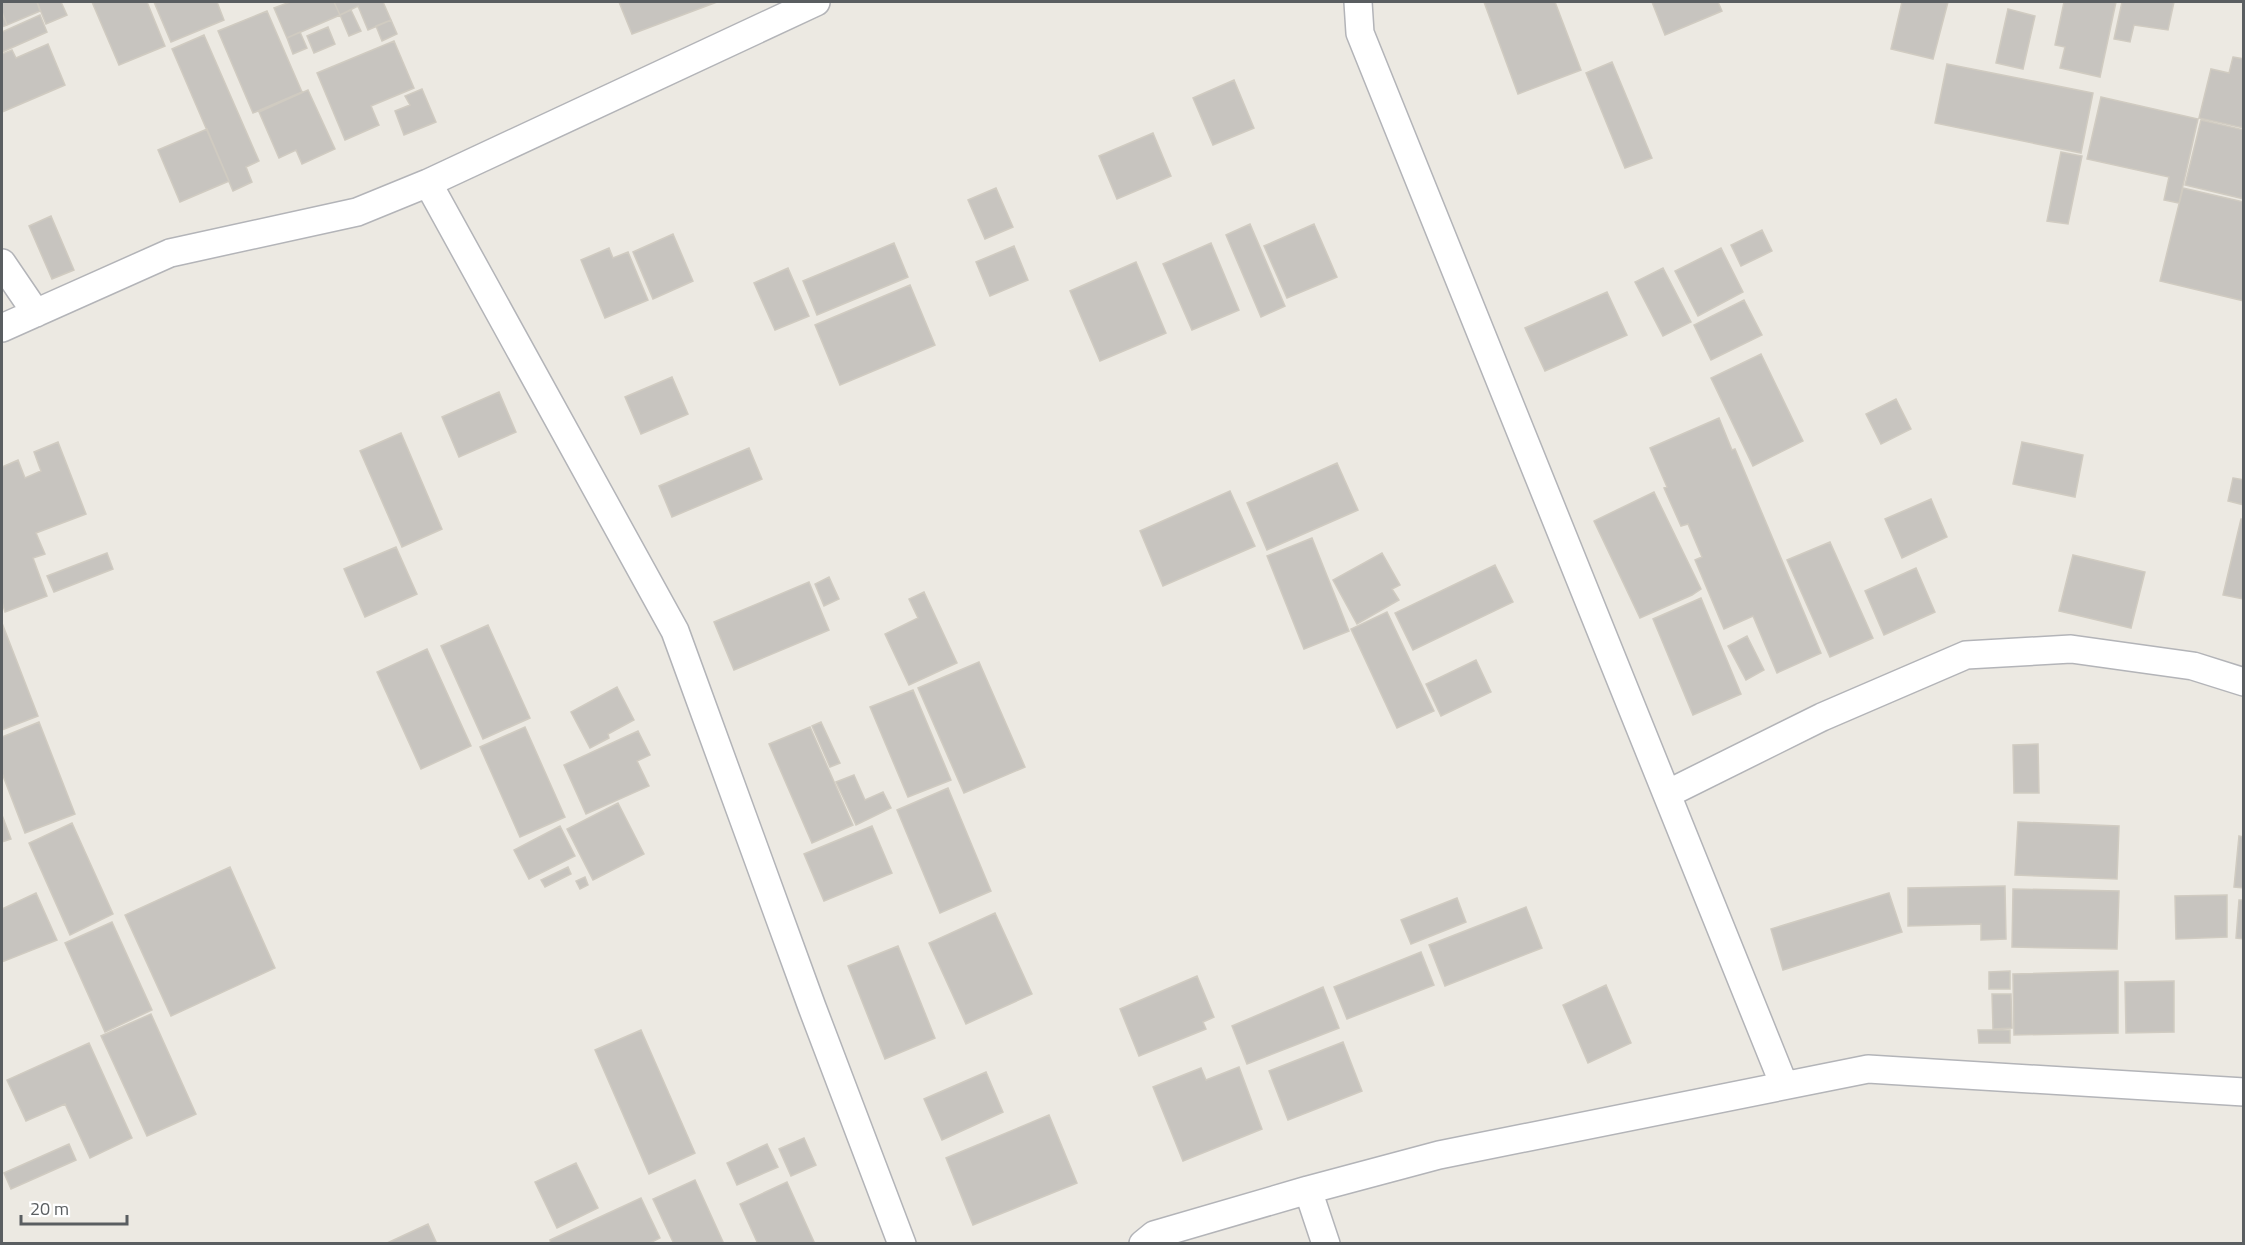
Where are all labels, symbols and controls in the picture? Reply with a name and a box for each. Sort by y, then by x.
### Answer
scale bar [21,1188,128,1226]
text: 20 m [30,1195,69,1222]

